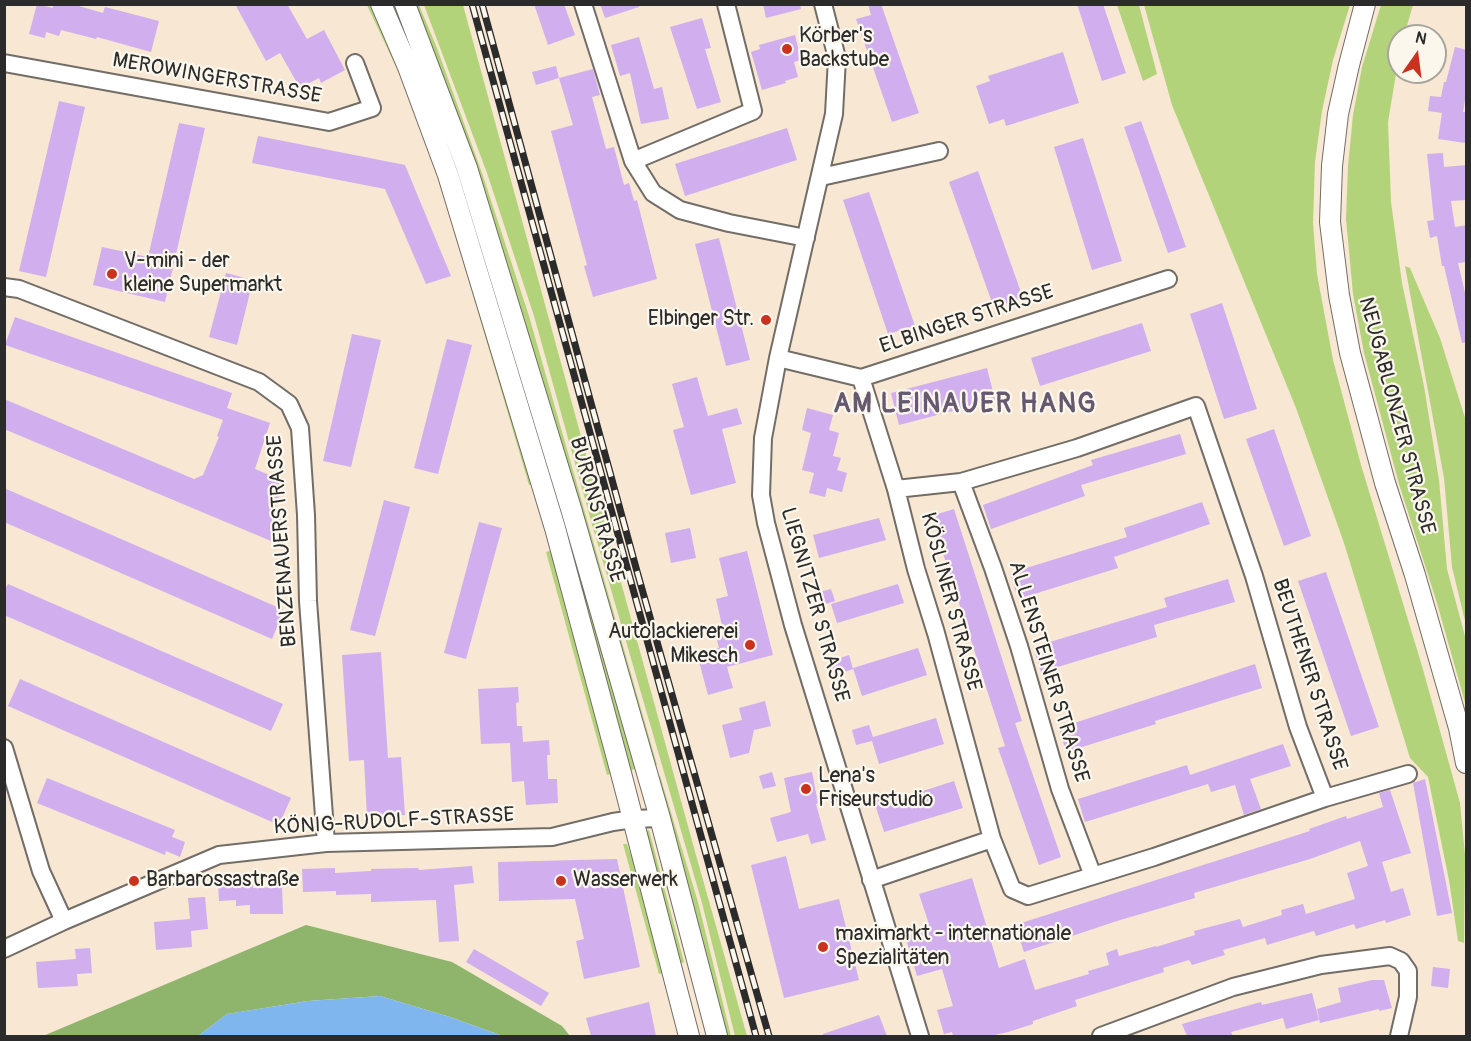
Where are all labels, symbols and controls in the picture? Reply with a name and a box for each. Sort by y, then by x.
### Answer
place label: Körber's Backstube [799,24,889,74]
north arrow [1387,24,1447,84]
text: N [1413,27,1429,49]
marker: Körber's Backstube [780,42,794,56]
street label: MEROWINGERSTRASSE [111,48,323,110]
place label: V-mini - der kleine Supermarkt [124,249,282,299]
marker: V-mini - der kleine Supermarkt [105,267,119,281]
street label: ELBINGER STRASSE [877,280,1057,360]
street label: NEUGABLONZER STRASSE [1352,295,1440,537]
place label: Elbinger Str. [648,307,754,333]
marker: Elbinger Str. [759,313,773,327]
district label: AM LEINAUER HANG [833,389,1097,421]
street label: BENZENAUERSTRASSE [263,434,303,648]
street label: BURONSTRASSE [563,434,629,586]
street label: LIEGNITZER STRASSE [774,505,854,705]
street label: KÖSLINER STRASSE [914,510,986,694]
street label: ALLENSTEINER STRASSE [1002,558,1094,786]
street label: BEUTHENER STRASSE [1266,576,1352,774]
place label: Autolackiererei Mikesch [608,620,738,670]
marker: Autolackiererei Mikesch [743,638,757,652]
place label: Lena's Friseurstudio [818,764,933,814]
marker: Lena's Friseurstudio [799,782,813,796]
street label: KÖNIG-RUDOLF-STRASSE [273,803,515,841]
place label: Barbarossastraße [146,868,299,894]
place label: Wasserwerk [573,868,678,894]
marker: Barbarossastraße [127,874,141,888]
marker: Wasserwerk [554,874,568,888]
place label: maximarkt - internationale Spezialitäten [835,922,1071,972]
marker: maximarkt - internationale Spezialitäten [816,940,830,954]

